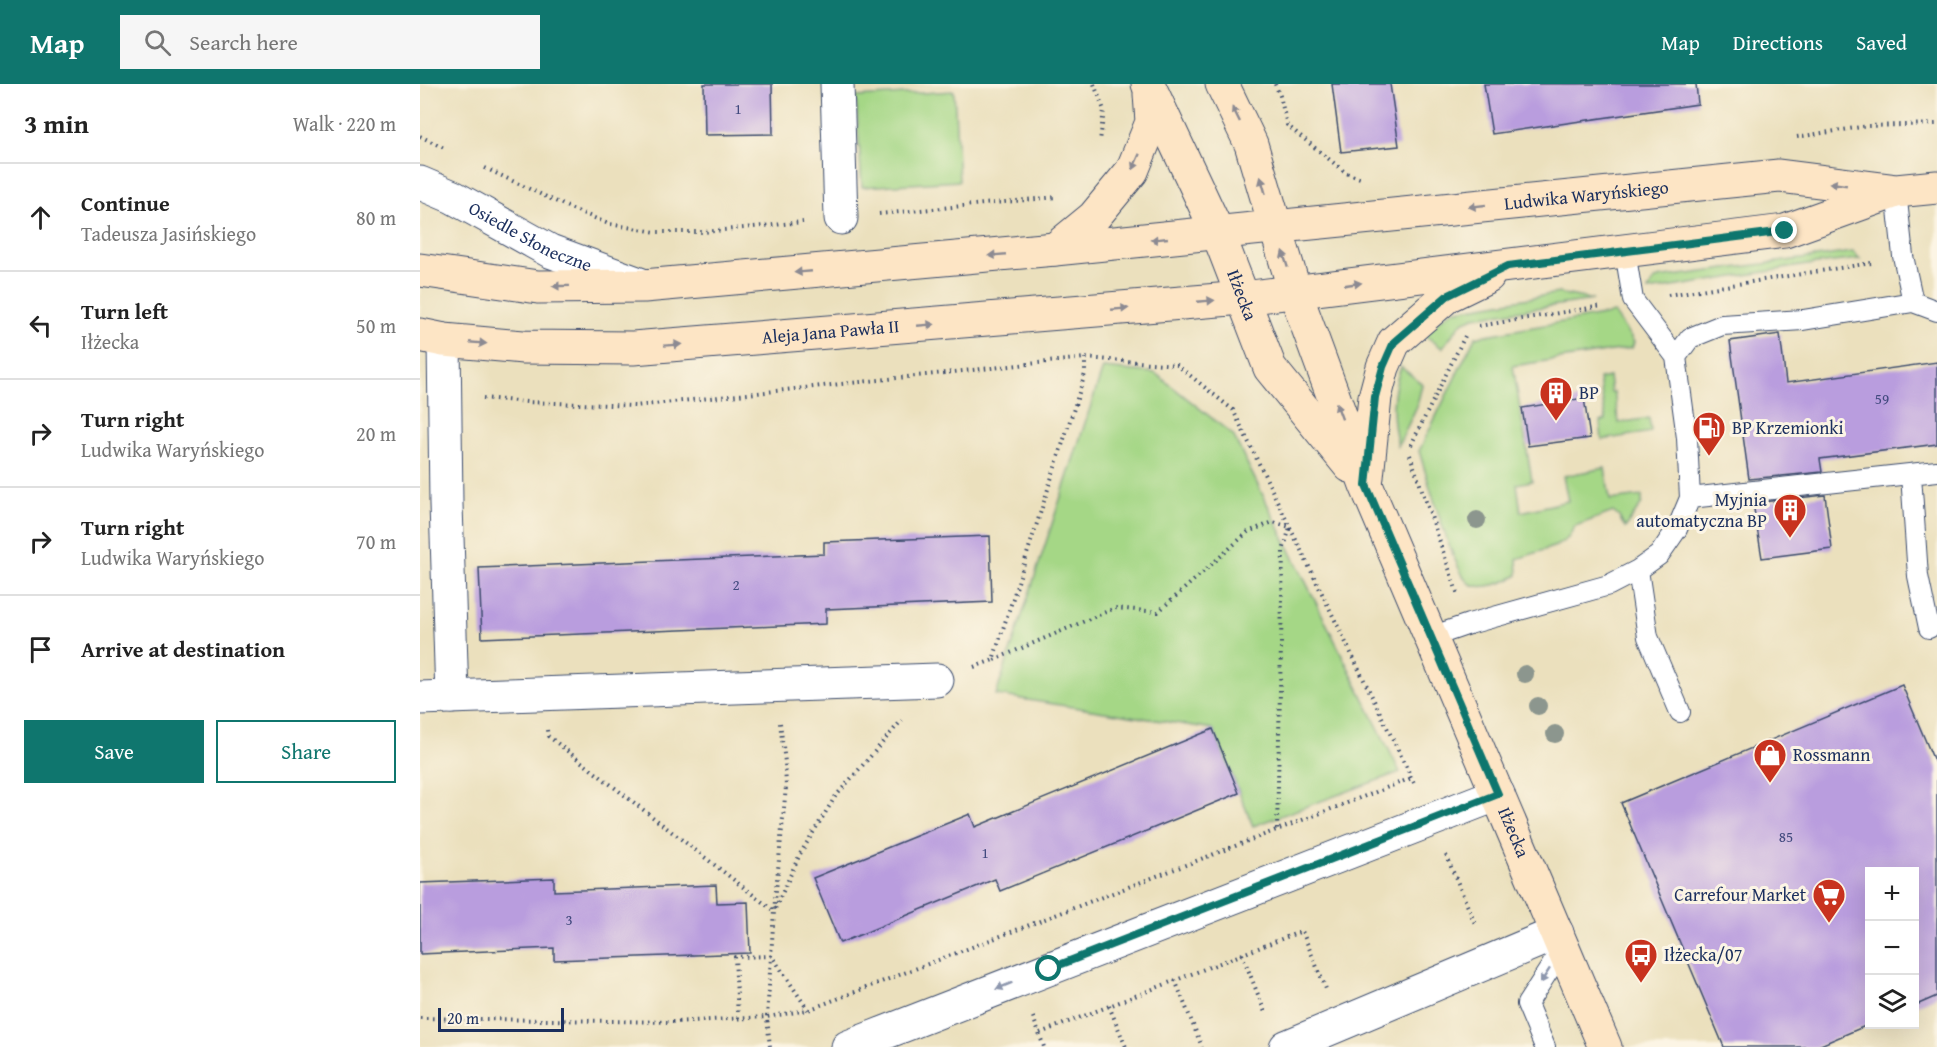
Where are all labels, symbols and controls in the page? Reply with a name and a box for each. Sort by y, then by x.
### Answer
search box [120,15,540,69]
text: Map [30,22,84,63]
icon: search [141,26,174,59]
text: Search here [189,26,298,58]
text: Map [1661,27,1700,58]
text: Directions [1733,27,1823,58]
text: Saved [1856,27,1907,58]
house number: 1 [734,98,742,119]
text: 3 min [24,104,89,143]
one-way arrow [1232,105,1241,122]
text: Walk · 220 m [293,109,396,138]
one-way arrow [1131,153,1140,171]
street label: Ludwika Waryńskiego [1503,173,1670,217]
one-way arrow [1258,176,1267,194]
one-way arrow [1828,179,1847,188]
text: Continue [81,187,170,219]
street label: Osiedle Słoneczne [464,194,596,278]
icon: ahead [24,201,57,234]
one-way arrow [1467,201,1486,211]
text: 80 m [356,203,396,232]
route end [1771,217,1797,243]
text: Tadeusza Jasińskiego [81,219,256,248]
one-way arrow [1150,234,1169,244]
one-way arrow [987,250,1006,260]
one-way arrow [1280,250,1289,268]
street label: Iłżecka [1220,265,1265,325]
one-way arrow [793,267,812,277]
one-way arrow [1344,279,1363,289]
one-way arrow [551,281,570,291]
text: Turn left [81,295,168,327]
one-way arrow [1197,296,1216,306]
one-way arrow [1111,304,1130,314]
icon: left [24,309,57,342]
text: 50 m [356,311,396,340]
street label: Aleja Jana Pawła II [761,312,900,350]
one-way arrow [917,320,936,330]
text: Iłżecka [81,327,139,356]
one-way arrow [468,338,487,348]
one-way arrow [663,340,682,350]
building icon: BP [1538,375,1574,422]
place label: BP [1579,379,1599,406]
house number: 59 [1875,388,1889,409]
one-way arrow [1334,402,1343,420]
text: Turn right [81,403,184,435]
fuel station icon: BP Krzemionki [1691,410,1727,457]
place label: BP Krzemionki [1732,414,1843,441]
icon: right [24,417,57,450]
text: 20 m [356,419,396,448]
text: Ludwika Waryńskiego [81,435,264,464]
place label: Myjnia automatyczna BP [1636,486,1767,534]
building icon: Myjnia automatyczna BP [1772,492,1808,539]
text: Turn right [81,511,184,543]
icon: right [24,525,57,558]
text: 70 m [356,527,396,556]
text: Ludwika Waryńskiego [81,543,264,572]
house number: 2 [732,574,740,595]
icon: arrive [24,633,57,666]
text: Arrive at destination [81,633,285,665]
button: Save [24,720,204,783]
button: Share [216,720,396,783]
shop icon: Rossmann [1752,737,1788,784]
place label: Rossmann [1793,741,1870,768]
street label: Iłżecka [1491,803,1537,862]
house number: 85 [1779,826,1793,847]
house number: 1 [981,842,989,863]
map controls [1865,867,1919,1029]
button: + [1865,867,1919,921]
supermarket icon: Carrefour Market [1811,877,1847,924]
place label: Carrefour Market [1674,881,1807,908]
house number: 3 [565,909,573,930]
button: − [1865,921,1919,975]
bus stop icon: Iłżecka/07 [1623,937,1659,984]
place label: Iłżecka/07 [1664,941,1742,968]
route start [1035,955,1061,981]
one-way arrow [1540,968,1551,984]
button: layers [1865,975,1919,1029]
one-way arrow [995,981,1013,991]
scale bar [438,1005,564,1032]
text: 20 m [447,1006,479,1030]

